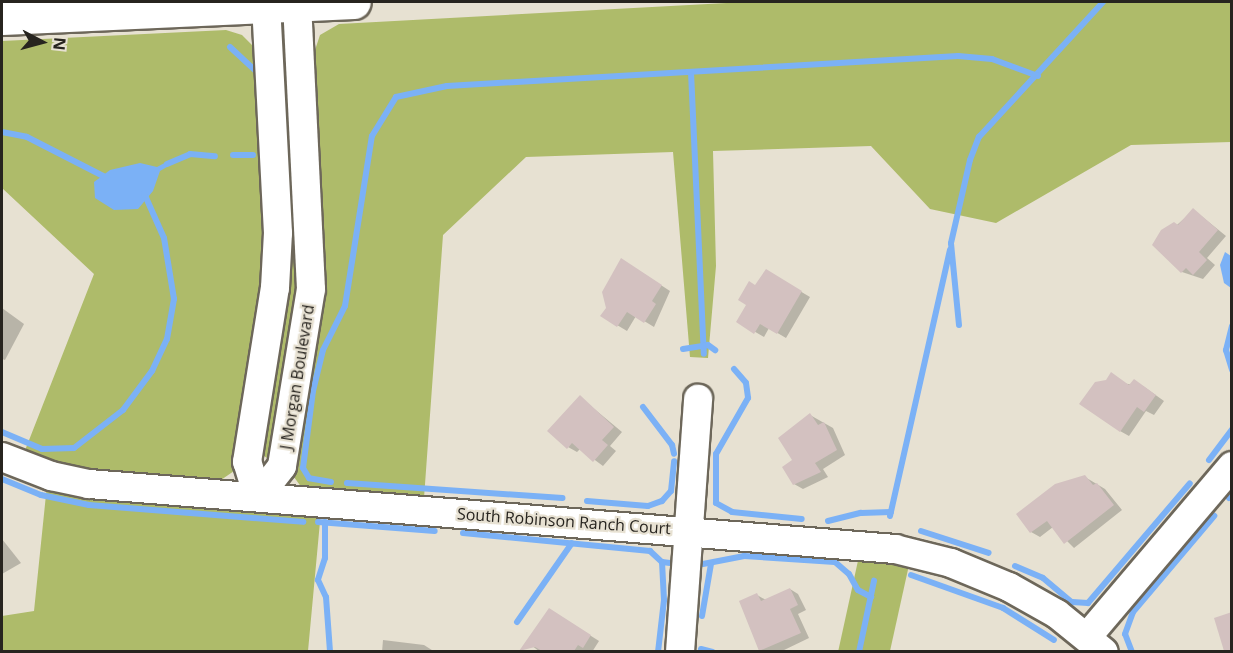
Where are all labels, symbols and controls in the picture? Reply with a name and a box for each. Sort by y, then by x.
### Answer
north arrow [12,12,72,72]
text: N [48,36,72,51]
street label: J Morgan Boulevard [276,303,318,451]
street label: South Robinson Ranch Court [456,504,672,538]

